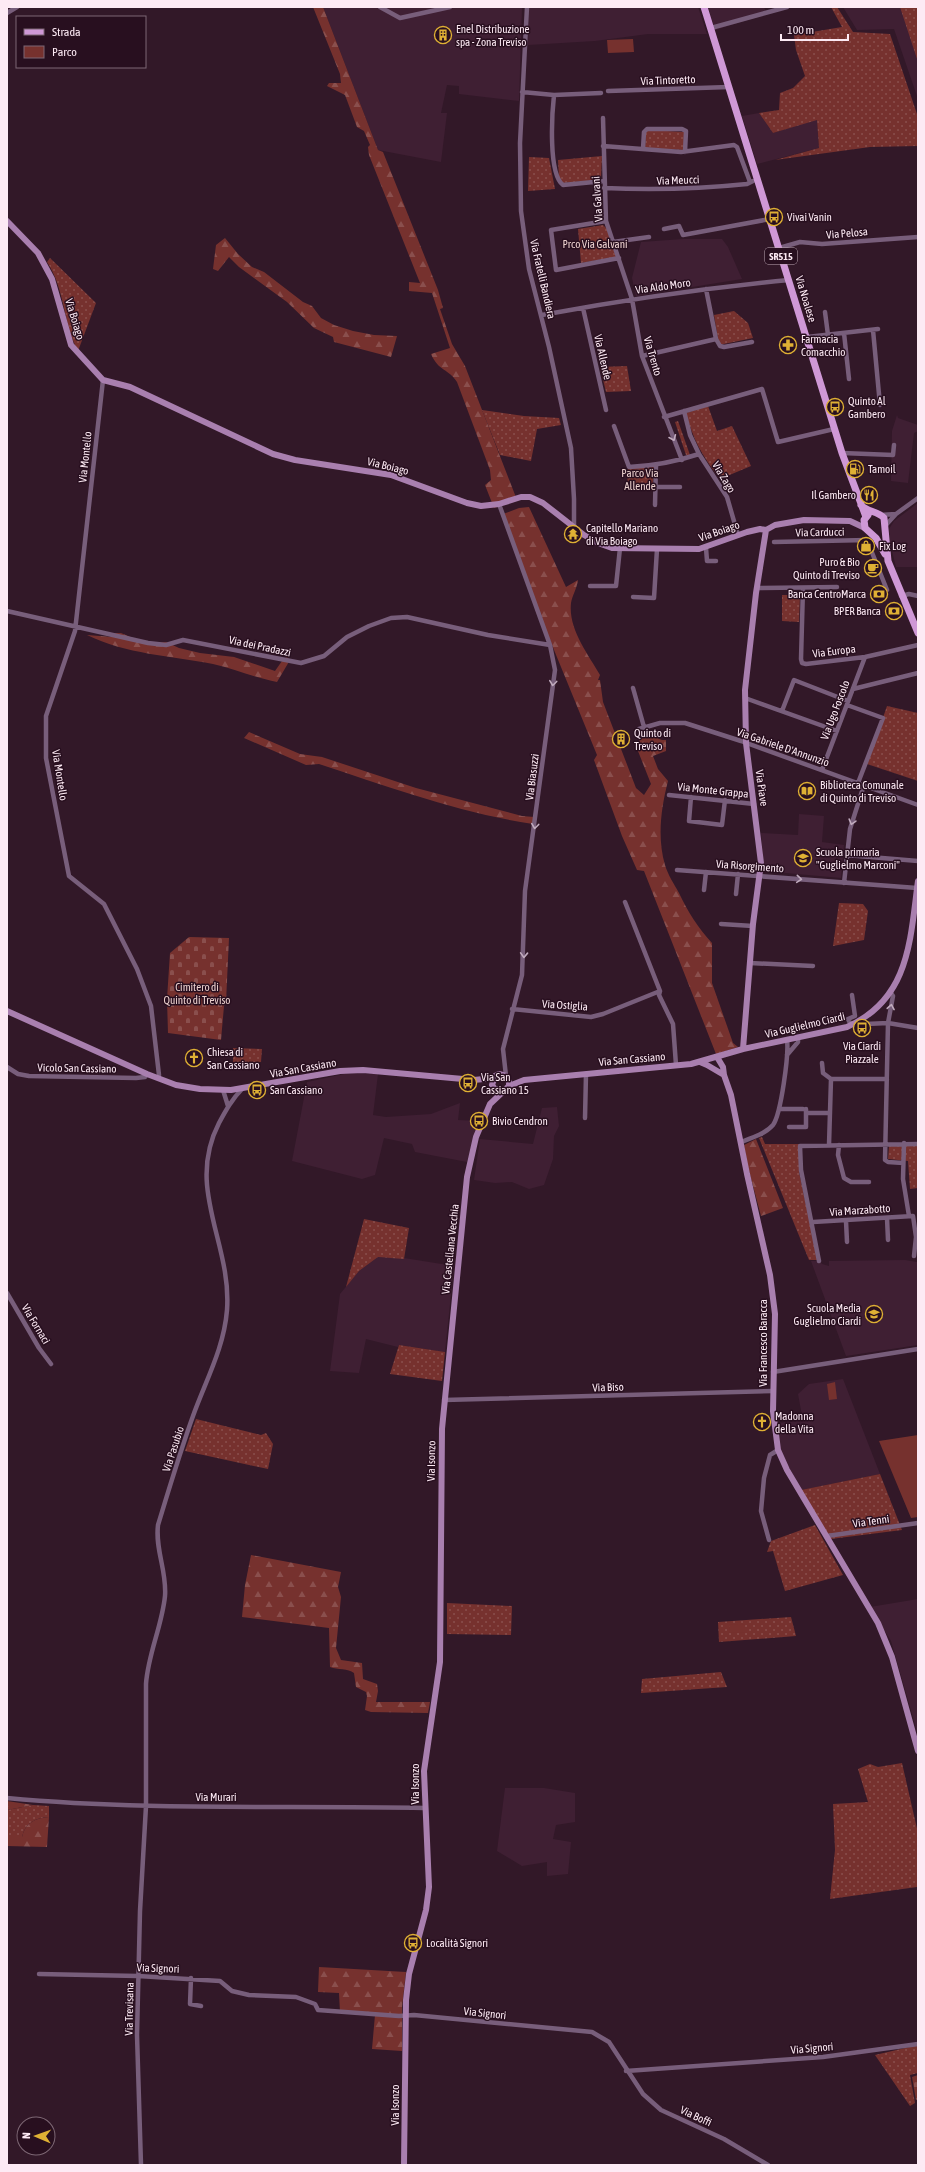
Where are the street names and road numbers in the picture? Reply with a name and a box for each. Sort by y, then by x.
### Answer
street label: Via Tintoretto [640,73,696,87]
street label: Via Meucci [656,173,700,187]
street label: Via Galvani [589,176,605,222]
street label: Via Pelosa [826,225,868,241]
street label: Via Fratelli Bandiera [528,238,558,320]
road number: SR515 [765,248,797,264]
street label: Via Noalese [793,274,819,324]
street label: Via Aldo Moro [635,276,691,296]
street label: Via Boiago [63,297,87,341]
street label: Via Allende [592,333,614,381]
street label: Via Trento [642,335,664,377]
street label: Via Montello [76,431,94,483]
street label: Via Boiago [366,455,410,477]
street label: Via Zago [710,459,738,495]
street label: Via Boiago [697,518,741,544]
street label: Via Carducci [795,526,845,538]
street label: Via dei Pradazzi [228,634,292,658]
street label: Via Europa [812,642,856,660]
street label: Via Ugo Foscolo [818,679,852,741]
street label: Via Gabriele D'Annunzio [735,726,831,768]
street label: Via Montello [50,749,70,801]
street label: Via Biasuzzi [523,753,541,801]
street label: Via Piave [753,769,771,807]
street label: Via Monte Grappa [677,780,749,800]
street label: Via Risorgimento [716,858,784,874]
street label: Via Ostiglia [542,997,588,1013]
street label: Via Guglielmo Ciardi [764,1010,846,1040]
street label: Via San Cassiano [598,1050,666,1068]
street label: Via San Cassiano [269,1056,337,1080]
street label: Vicolo San Cassiano [37,1061,117,1075]
street label: Via Marzabotto [829,1202,891,1218]
street label: Via Castellana Vecchia [439,1203,461,1295]
street label: Via Francesco Baracca [757,1299,769,1387]
street label: Via Fornaci [19,1302,53,1346]
street label: Via Biso [592,1380,624,1394]
street label: Via Pasubio [160,1425,186,1473]
street label: Via Isonzo [425,1441,437,1481]
street label: Via Tenni [852,1512,890,1530]
street label: Via Isonzo [409,1764,421,1804]
street label: Via Murari [195,1791,237,1803]
street label: Via Signori [136,1961,180,1975]
street label: Via Trevisana [123,1982,135,2036]
street label: Via Signori [463,2005,507,2021]
street label: Via Signori [790,2040,834,2056]
street label: Via Isonzo [389,2085,401,2125]
street label: Via Boffi [678,2103,714,2129]

